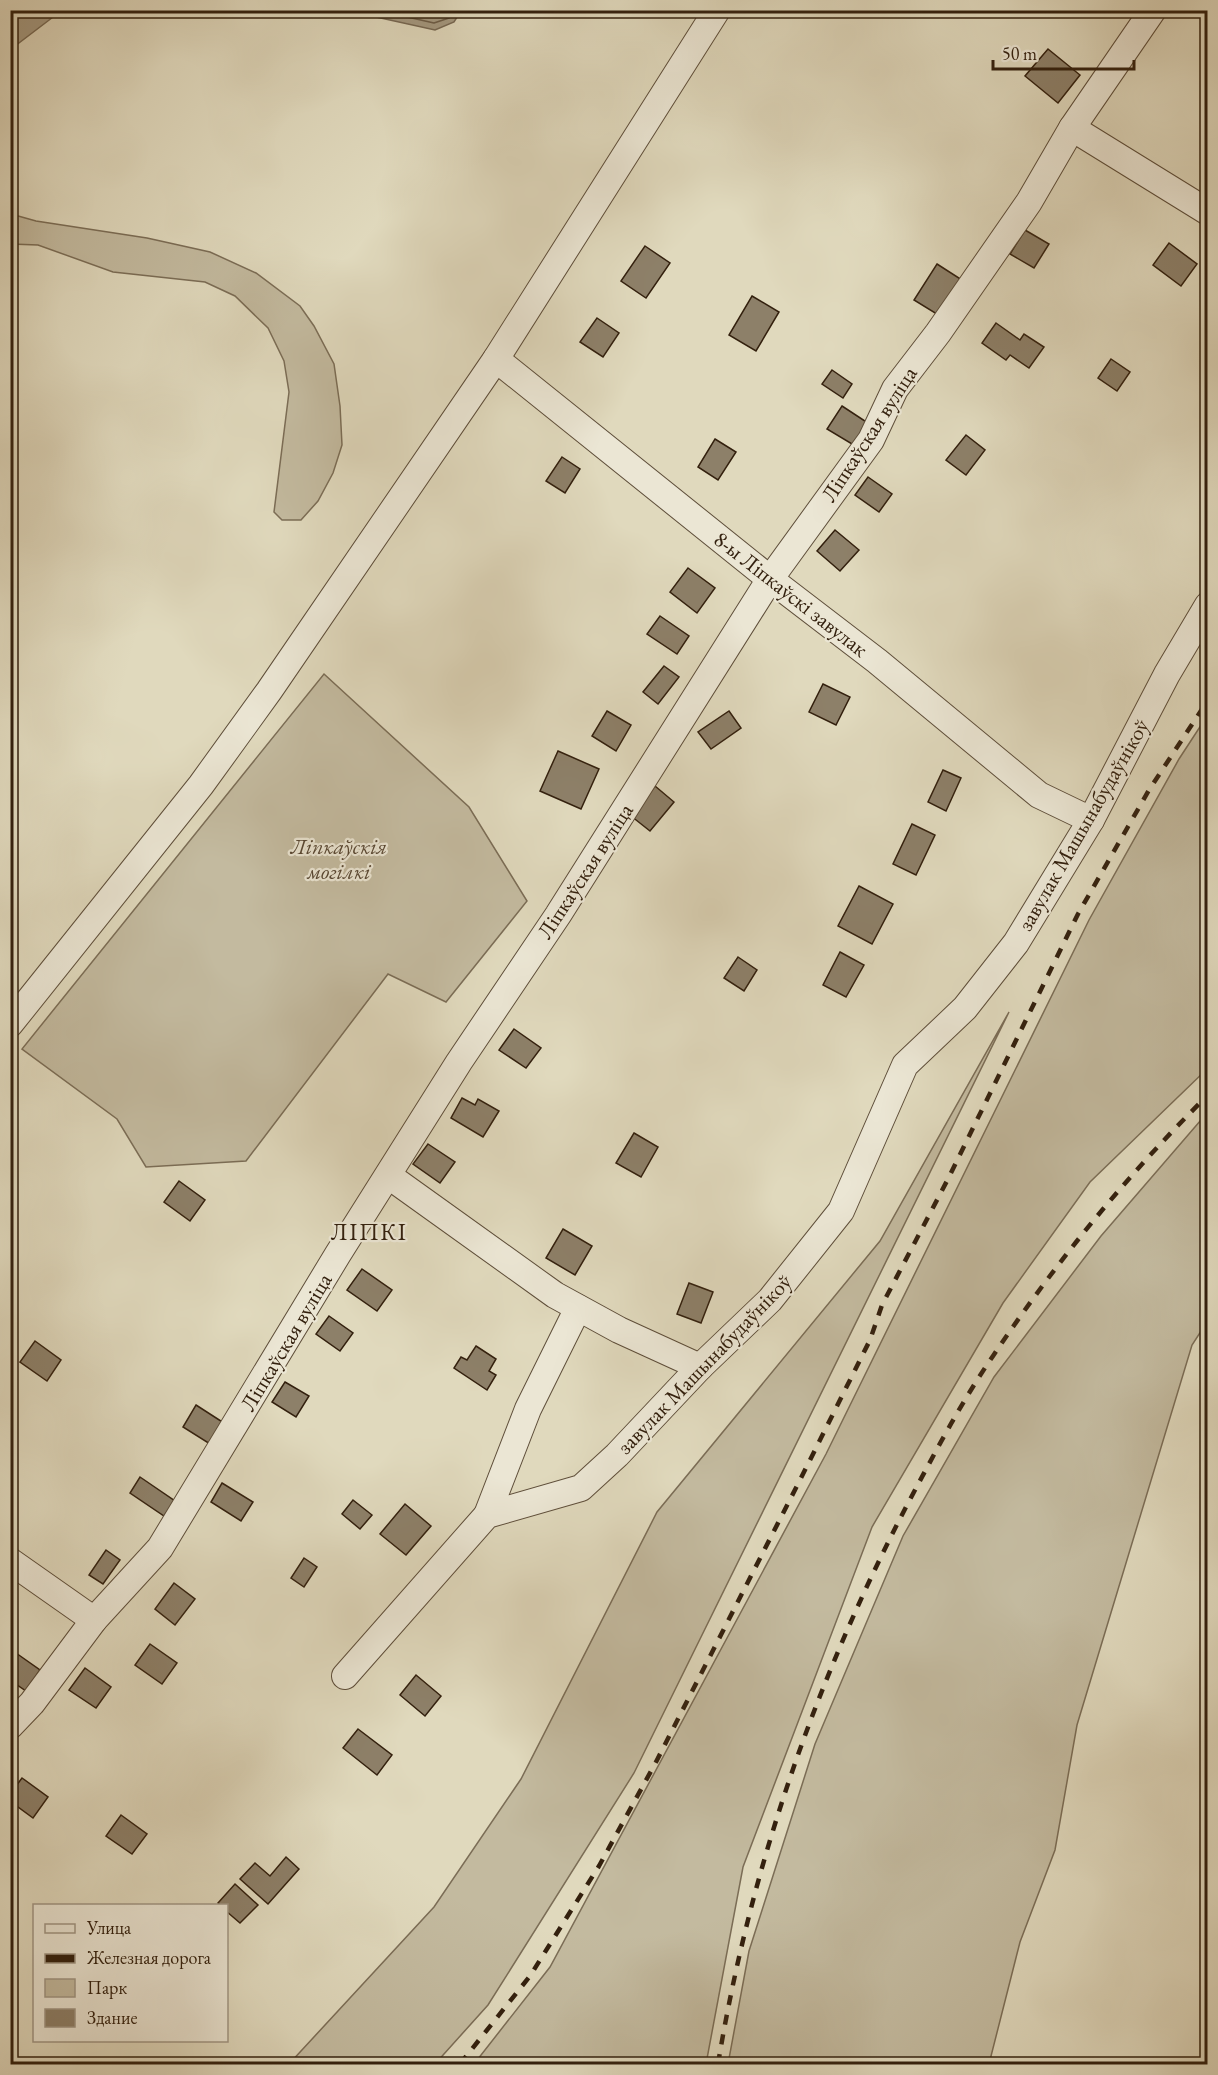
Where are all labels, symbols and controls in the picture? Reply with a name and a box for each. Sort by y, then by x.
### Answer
scale bar [993,33,1134,71]
text: 50 m [1002,42,1037,65]
street label: Ліпкаўская вуліца [814,361,924,507]
street label: 8-ы Ліпкаўскі завулак [708,525,875,664]
street label: завулак Машынабудаўнікоў [1010,713,1156,936]
street label: Ліпкаўская вуліца [530,798,640,944]
park label: Ліпкаўскія могілкі [290,832,387,886]
district label: ЛІПКІ [331,1216,407,1247]
street label: завулак Машынабудаўнікоў [610,1267,798,1461]
street label: Ліпкаўская вуліца [233,1268,339,1416]
legend [33,1904,228,2042]
text: Улица [86,1916,132,1939]
text: Железная дорога [86,1946,212,1969]
text: Парк [87,1976,127,1999]
text: Здание [87,2006,137,2029]

